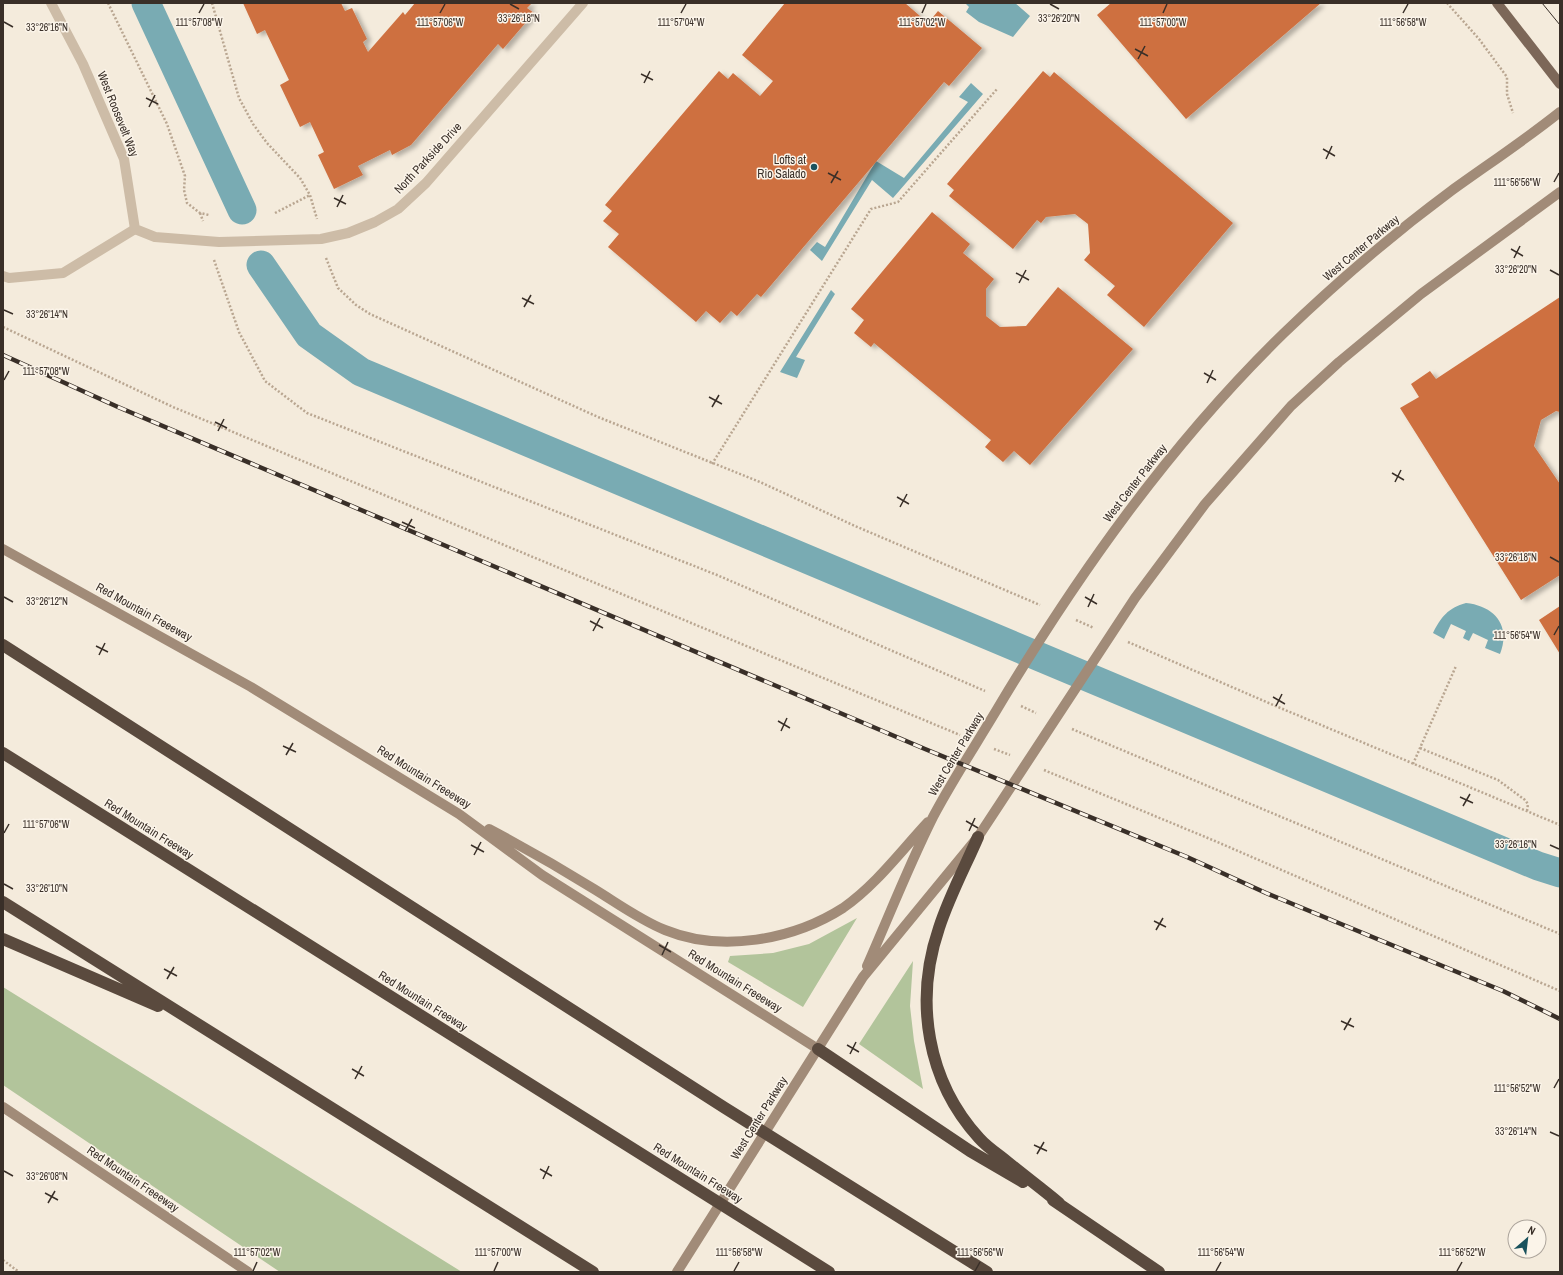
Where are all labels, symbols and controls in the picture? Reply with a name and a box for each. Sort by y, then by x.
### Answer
text: 33°26'18"N [498,12,540,25]
text: 33°26'20"N [1038,12,1080,25]
text: 111°57'08"W [176,16,223,29]
text: 111°57'06"W [417,16,464,29]
text: 111°57'04"W [658,16,705,29]
text: 111°57'02"W [899,16,946,29]
text: 111°57'00"W [1140,16,1187,29]
text: 111°56'58"W [1380,16,1427,29]
text: 33°26'16"N [26,21,68,34]
street label: West Roosevelt Way [94,69,142,159]
street label: North Parkside Drive [391,119,465,197]
place label: Lofts at Rio Salado [757,152,806,182]
marker: Lofts at Rio Salado [809,162,819,172]
text: 111°56'56"W [1494,176,1541,189]
street label: West Center Parkway [1319,211,1403,285]
text: 33°26'20"N [1495,263,1537,276]
text: 33°26'14"N [26,308,68,321]
text: 111°57'08"W [23,365,70,378]
street label: West Center Parkway [1099,441,1171,525]
text: 33°26'18"N [1495,551,1537,564]
street label: Red Mountain Freeeway [93,579,195,645]
text: 33°26'12"N [26,595,68,608]
text: 111°56'54"W [1494,629,1541,642]
street label: West Center Parkway [925,709,987,799]
street label: Red Mountain Freeeway [374,742,474,812]
street label: Red Mountain Freeway [101,795,197,863]
text: 111°57'06"W [23,818,70,831]
text: 33°26'16"N [1495,838,1537,851]
text: 33°26'10"N [26,882,68,895]
street label: Red Mountain Freeeway [685,946,785,1016]
street label: Red Mountain Freeway [375,967,471,1035]
street label: West Center Parkway [727,1073,791,1163]
text: 111°56'52"W [1494,1082,1541,1095]
text: 33°26'14"N [1495,1125,1537,1138]
street label: Red Mountain Freeway [650,1139,746,1207]
street label: Red Mountain Freeeway [84,1142,182,1216]
text: 33°26'08"N [26,1170,68,1183]
north arrow [1507,1219,1547,1259]
text: N [1526,1222,1538,1238]
text: 111°57'02"W [234,1246,281,1259]
text: 111°57'00"W [475,1246,522,1259]
text: 111°56'58"W [716,1246,763,1259]
text: 111°56'56"W [957,1246,1004,1259]
text: 111°56'54"W [1198,1246,1245,1259]
text: 111°56'52"W [1439,1246,1486,1259]

